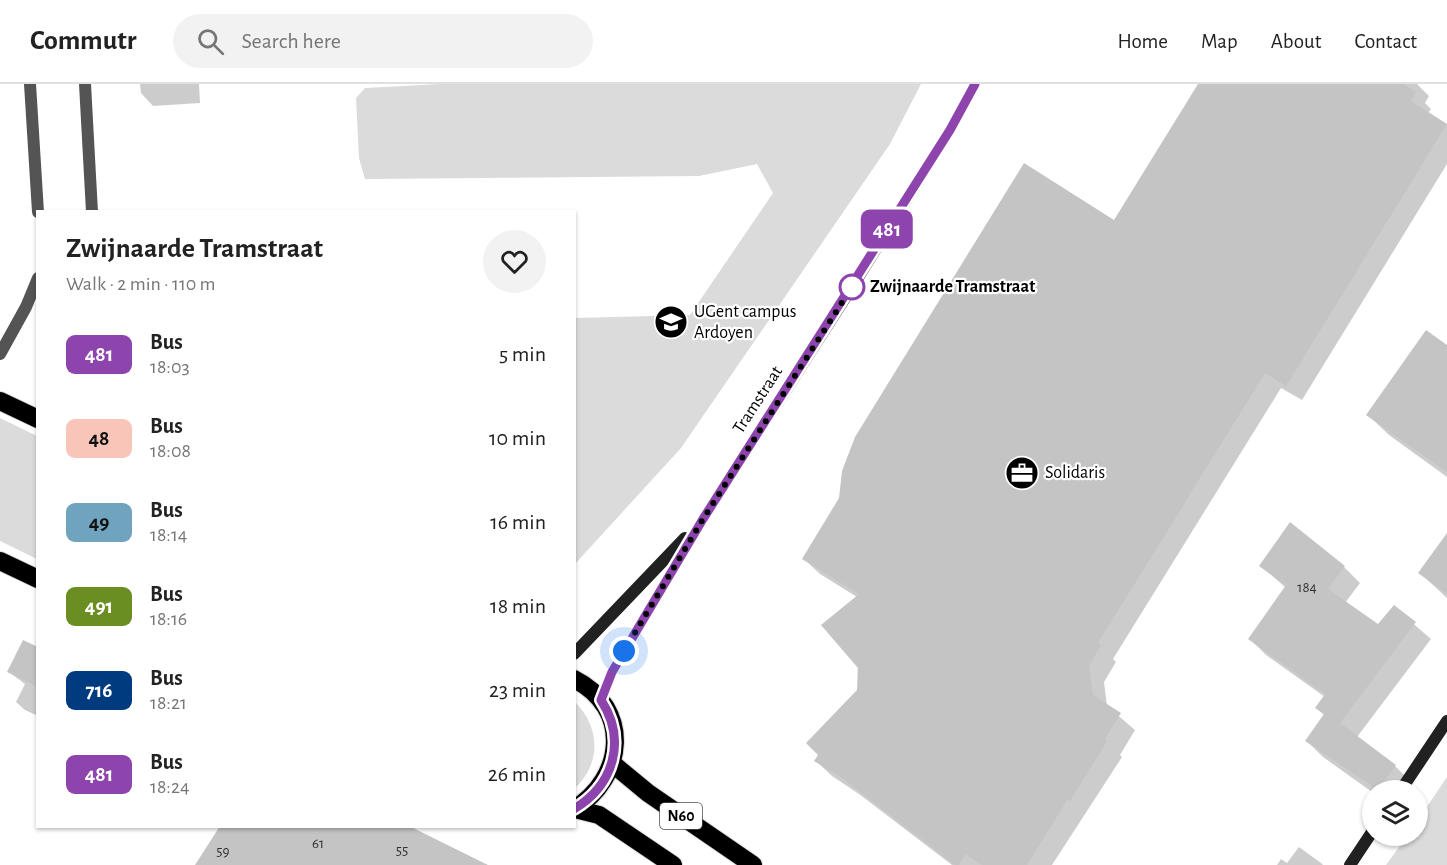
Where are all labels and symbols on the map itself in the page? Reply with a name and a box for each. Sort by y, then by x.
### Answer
line badge: 481 [852,210,922,248]
marker: Zwijnaarde Tramstraat [839,274,865,300]
place label: Zwijnaarde Tramstraat [870,278,1035,296]
place label: UGent campus Ardoyen [694,303,796,342]
school or university icon: UGent campus Ardoyen [653,304,689,340]
street label: Tramstraat [730,363,786,437]
office icon: Solidaris [1004,455,1040,491]
place label: Solidaris [1045,464,1105,482]
house number: 184 [1297,580,1317,595]
your location [609,636,639,666]
road number: N60 [660,803,702,829]
house number: 61 [312,836,324,851]
house number: 55 [396,843,408,858]
house number: 59 [216,844,230,859]

